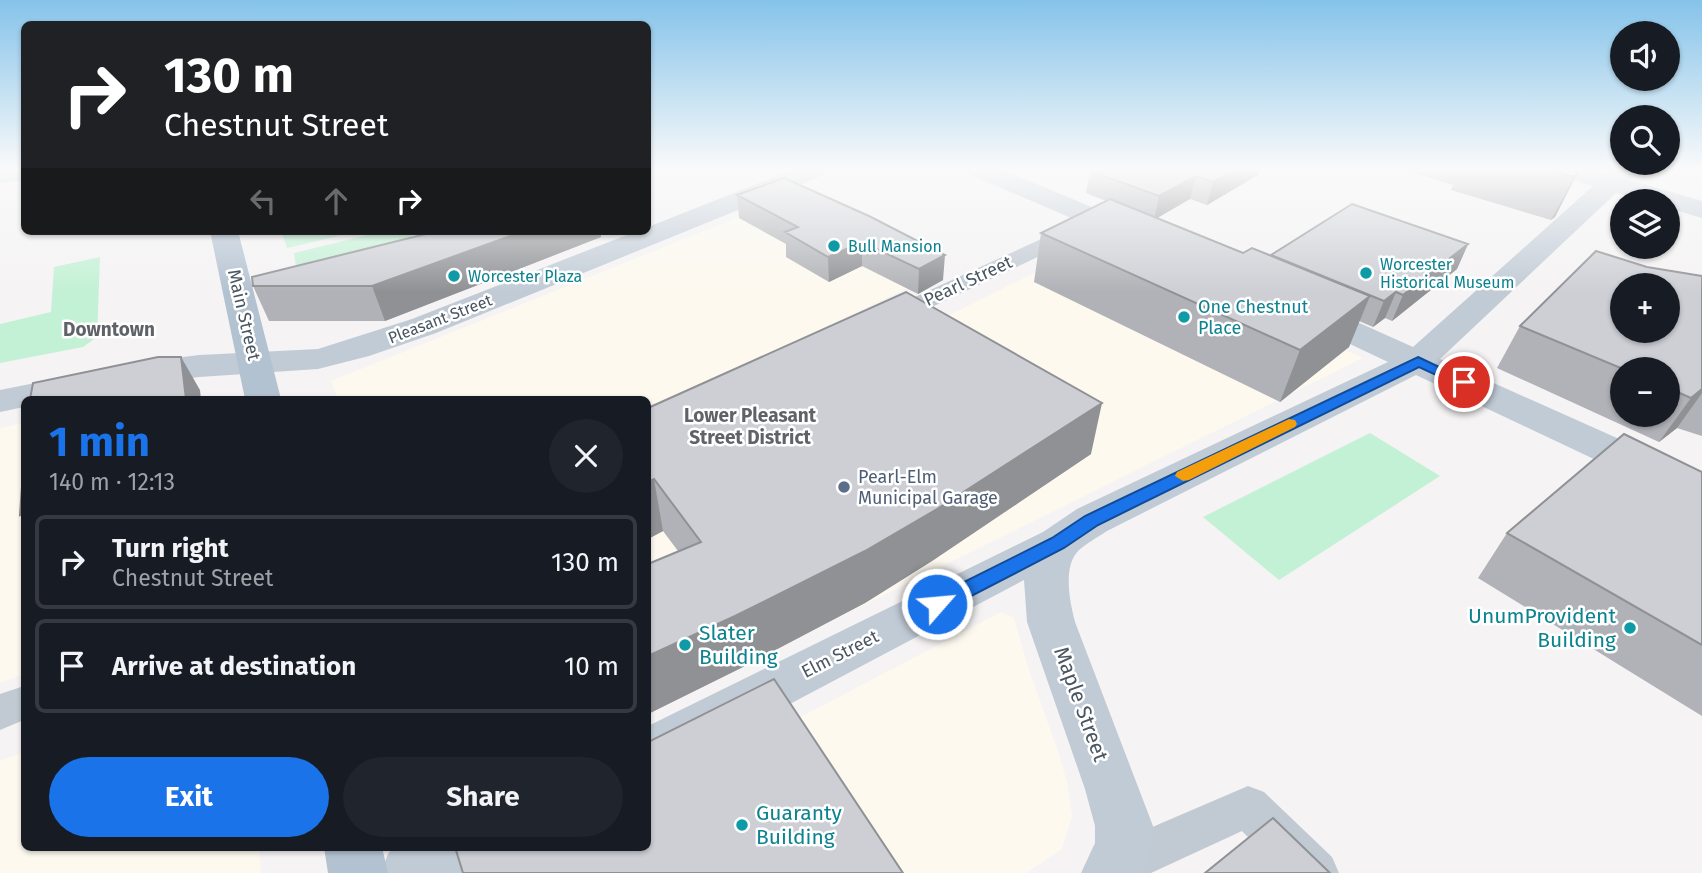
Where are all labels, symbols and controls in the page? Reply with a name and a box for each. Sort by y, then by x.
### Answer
map controls [1610,21,1680,427]
button: sound [1610,21,1680,91]
text: 130 m [164,46,294,105]
icon: right [49,49,140,140]
button: search [1610,105,1680,175]
text: Chestnut Street [164,106,389,144]
icon: left [244,182,282,220]
icon: ahead [317,182,355,220]
icon: right [390,182,428,220]
button: layers [1610,189,1680,259]
place label: Bull Mansion [848,237,942,256]
marker: Bull Mansion [826,238,842,254]
street label: Pearl Street [920,251,1016,311]
place label: Worcester Historical Museum [1380,255,1514,292]
marker: Worcester Historical Museum [1358,265,1374,281]
street label: Main Street [223,267,265,363]
place label: Worcester Plaza [468,267,582,286]
marker: Worcester Plaza [446,268,462,284]
button: + [1610,273,1680,343]
street label: Pleasant Street [385,290,495,348]
place label: One Chestnut Place [1198,296,1309,339]
marker: One Chestnut Place [1176,309,1192,325]
district label: Downtown [63,318,155,341]
pin [1434,352,1494,412]
button: − [1610,357,1680,427]
icon: arrive [1445,363,1483,401]
district label: Lower Pleasant Street District [684,404,817,449]
text: 1 min [49,417,150,467]
button: close [549,419,623,493]
place label: Pearl-Elm Municipal Garage [858,466,998,509]
text: 140 m · 12:13 [49,468,175,496]
marker: Pearl-Elm Municipal Garage [836,479,852,495]
text: Turn right [112,533,229,564]
icon: right [53,543,91,581]
text: 130 m [551,547,619,578]
text: Chestnut Street [112,564,273,592]
position arrow [900,567,974,641]
place label: UnumProvident Building [1468,603,1616,653]
place label: Slater Building [699,620,778,670]
marker: UnumProvident Building [1622,620,1638,636]
street label: Elm Street [798,625,883,683]
marker: Slater Building [677,637,693,653]
street label: Maple Street [1048,643,1114,765]
icon: arrive [53,647,91,685]
text: Arrive at destination [112,651,356,682]
text: 10 m [564,651,619,682]
button: Exit [49,757,329,837]
button: Share [343,757,623,837]
place label: Guaranty Building [756,800,842,850]
marker: Guaranty Building [734,817,750,833]

